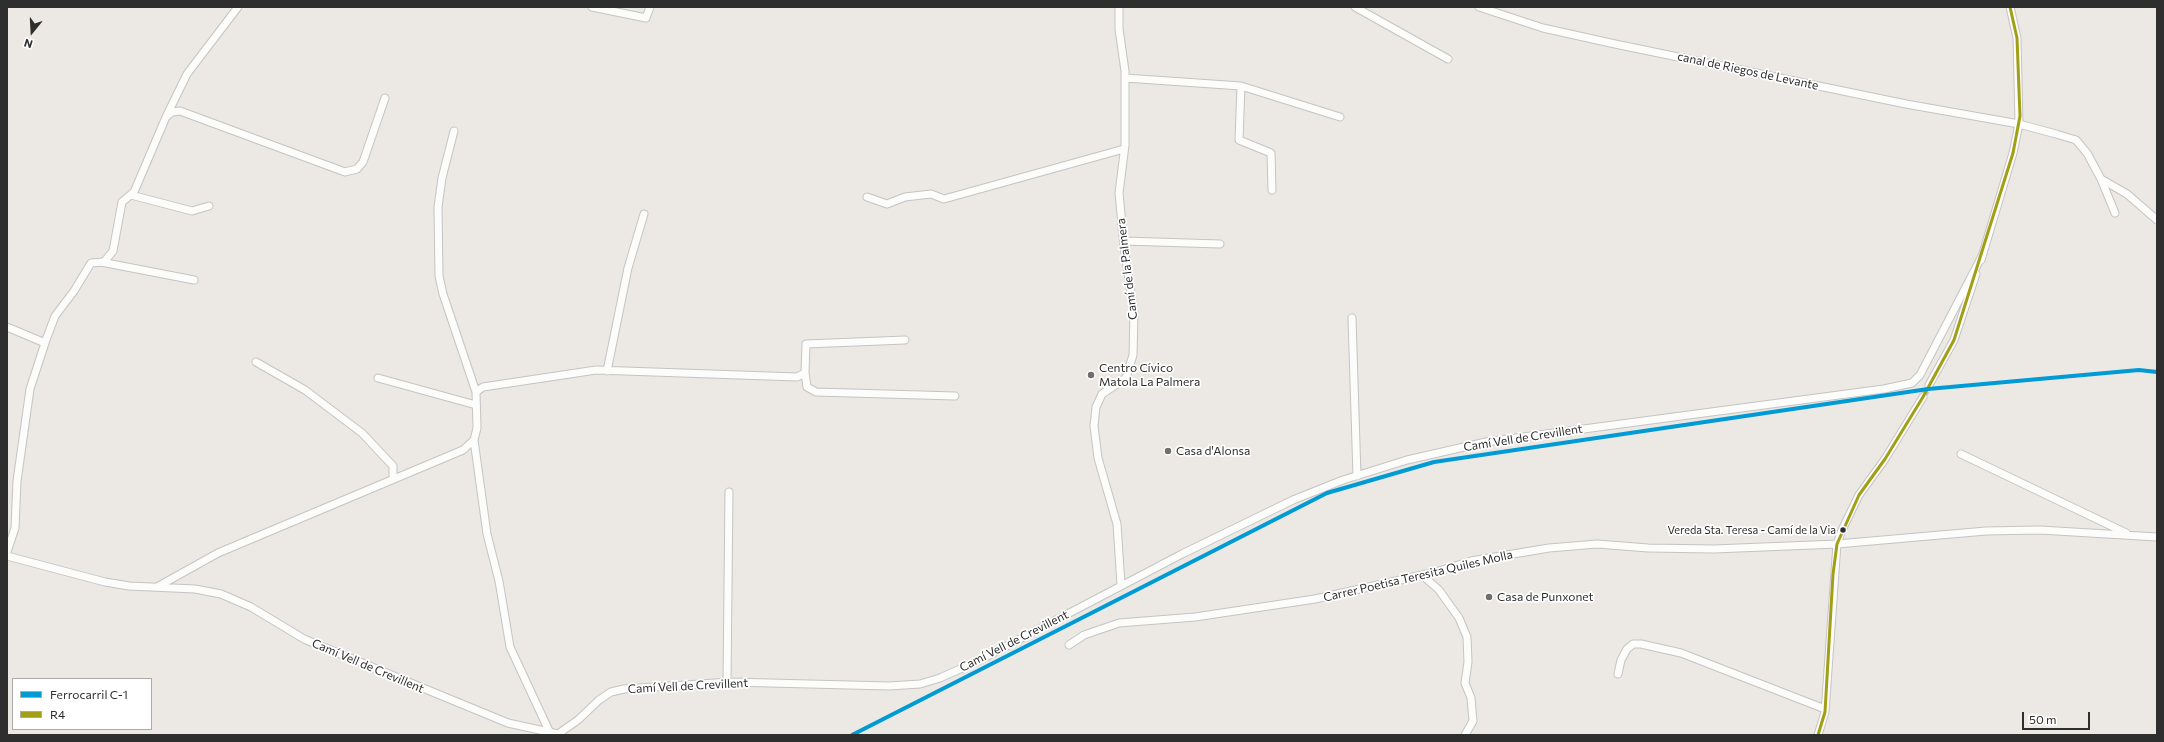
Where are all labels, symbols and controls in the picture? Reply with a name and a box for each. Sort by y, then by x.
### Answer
north arrow [12,12,52,52]
text: N [22,36,34,51]
street label: canal de Riegos de Levante [1676,49,1820,93]
street label: Camí de la Palmera [1114,217,1140,321]
place label: Centro Cívico Matola La Palmera [1099,361,1200,389]
marker: Centro Cívico Matola La Palmera [1086,370,1096,380]
street label: Camí Vell de Crevillent [1462,421,1584,455]
place label: Casa d'Alonsa [1176,444,1250,458]
marker: Casa d'Alonsa [1163,446,1173,456]
place label: Vereda Sta. Teresa - Camí de la Via [1667,523,1836,537]
marker: Vereda Sta. Teresa - Camí de la Via [1838,525,1848,535]
street label: Carrer Poetisa Teresita Quiles Molla [1322,547,1514,605]
place label: Casa de Punxonet [1497,590,1594,604]
marker: Casa de Punxonet [1484,592,1494,602]
street label: Camí Vell de Crevillent [957,607,1071,675]
street label: Camí Vell de Crevillent [310,636,426,696]
street label: Camí Vell de Crevillent [627,676,749,696]
legend [12,678,152,730]
text: Ferrocarril C-1 [50,687,128,701]
scale bar [2024,704,2092,730]
text: R4 [50,707,65,721]
text: 50 m [2029,712,2057,726]

